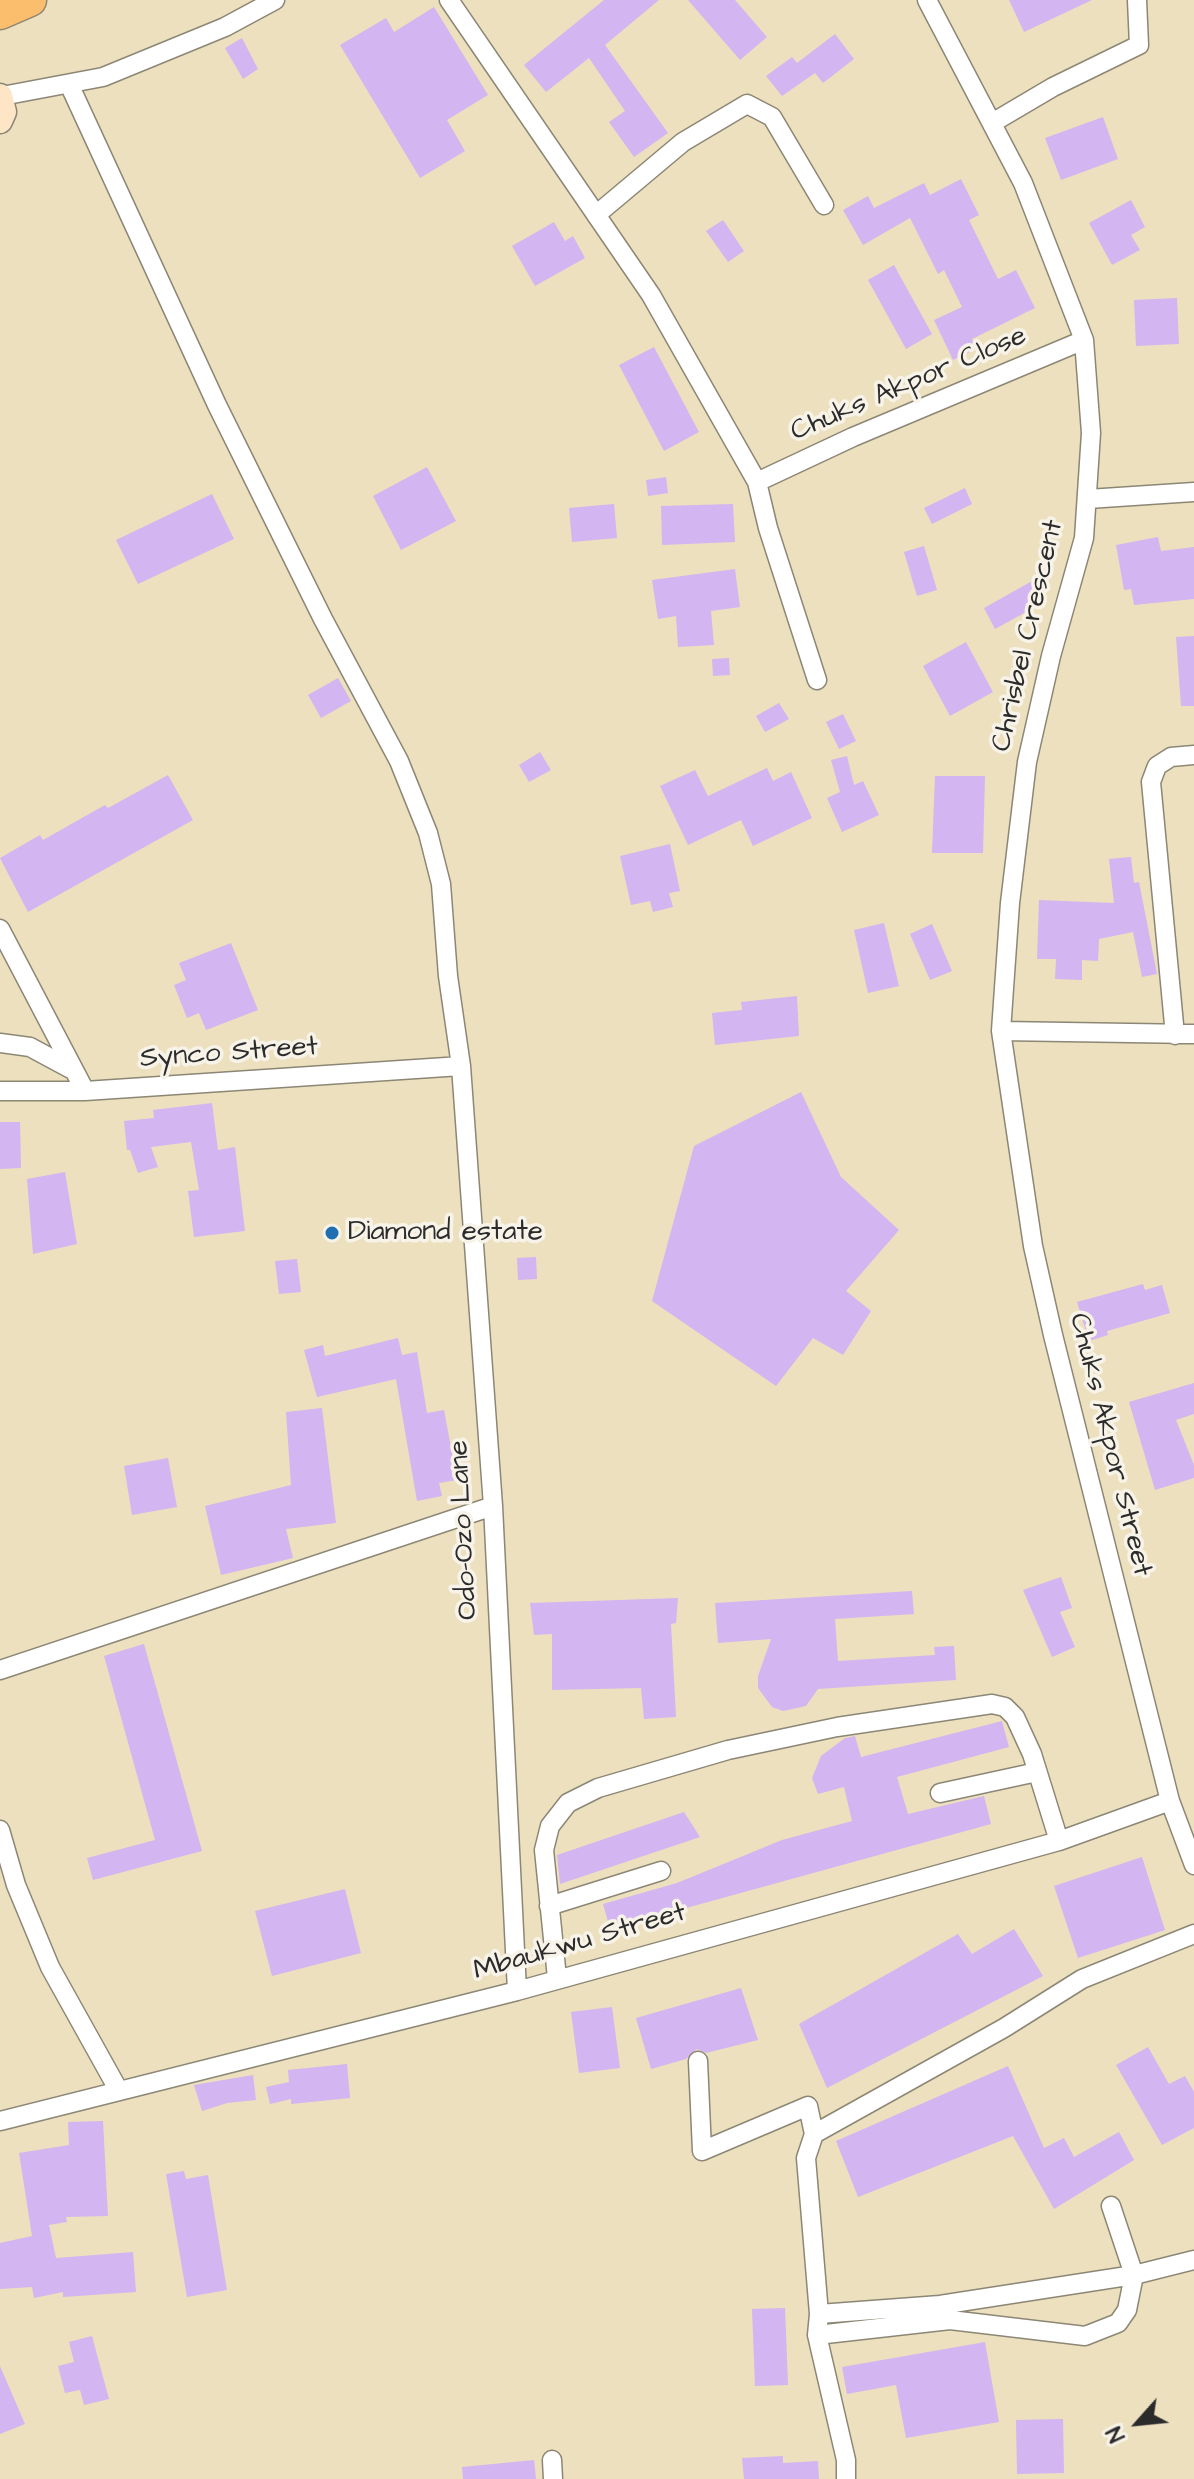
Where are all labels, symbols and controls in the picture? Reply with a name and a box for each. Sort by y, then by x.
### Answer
street label: Chuks Akpor Close [786,320,1032,450]
street label: Chrisbel Crescent [986,517,1072,755]
street label: Synco Street [139,1031,319,1077]
place label: Diamond estate [348,1216,543,1250]
marker: Diamond estate [323,1224,341,1242]
street label: Chuks Akpor Street [1060,1310,1158,1580]
street label: Odo-Ozo Lane [444,1439,486,1621]
street label: Mbaukwu Street [470,1897,690,1989]
north arrow [1098,2383,1178,2463]
text: N [1099,2421,1133,2447]

